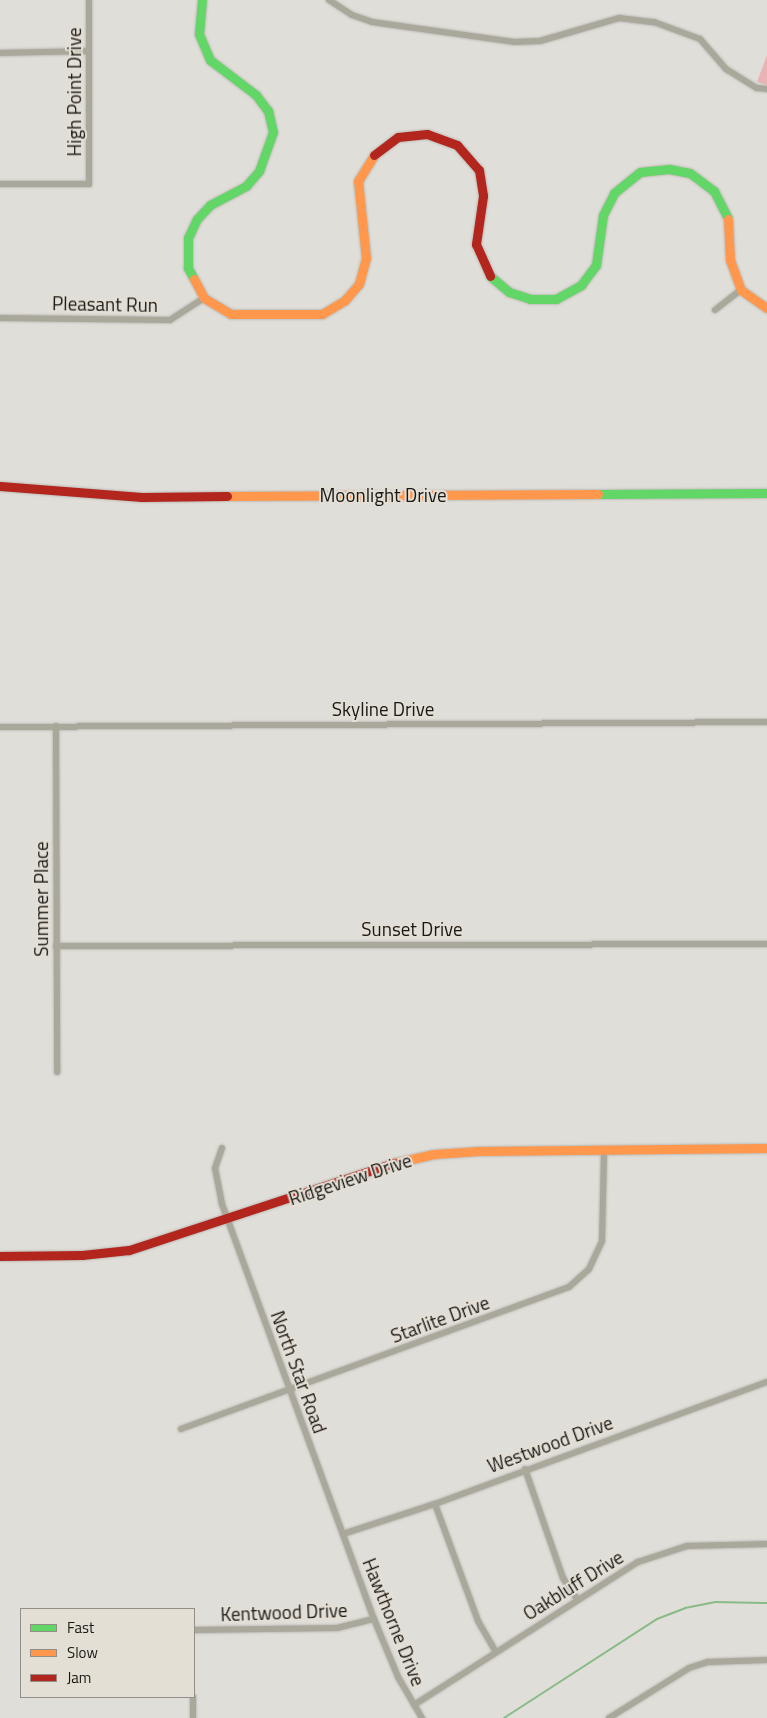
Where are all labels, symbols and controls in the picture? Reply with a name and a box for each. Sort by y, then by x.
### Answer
street label: High Point Drive [63,27,85,157]
street label: Pleasant Run [52,292,158,316]
street label: Moonlight Drive [320,484,446,506]
street label: Skyline Drive [332,698,434,720]
street label: Summer Place [30,841,52,957]
street label: Sunset Drive [361,918,463,940]
street label: Ridgeview Drive [286,1148,414,1210]
street label: Starlite Drive [388,1291,492,1347]
street label: North Star Road [266,1308,332,1436]
street label: Westwood Drive [484,1411,616,1477]
street label: Oakbluff Drive [519,1545,627,1625]
street label: Hawthorne Drive [358,1555,430,1689]
street label: Kentwood Drive [220,1598,348,1626]
legend [20,1608,195,1698]
text: Fast [67,1616,94,1639]
text: Slow [67,1641,98,1664]
text: Jam [67,1666,91,1689]

